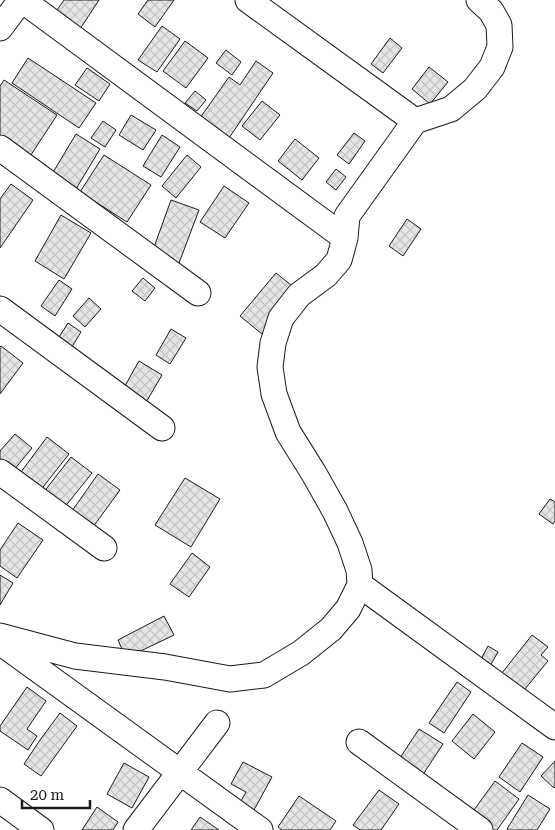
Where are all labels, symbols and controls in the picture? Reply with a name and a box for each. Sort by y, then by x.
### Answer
scale bar [22,778,90,810]
text: 20 m [30,786,65,804]

